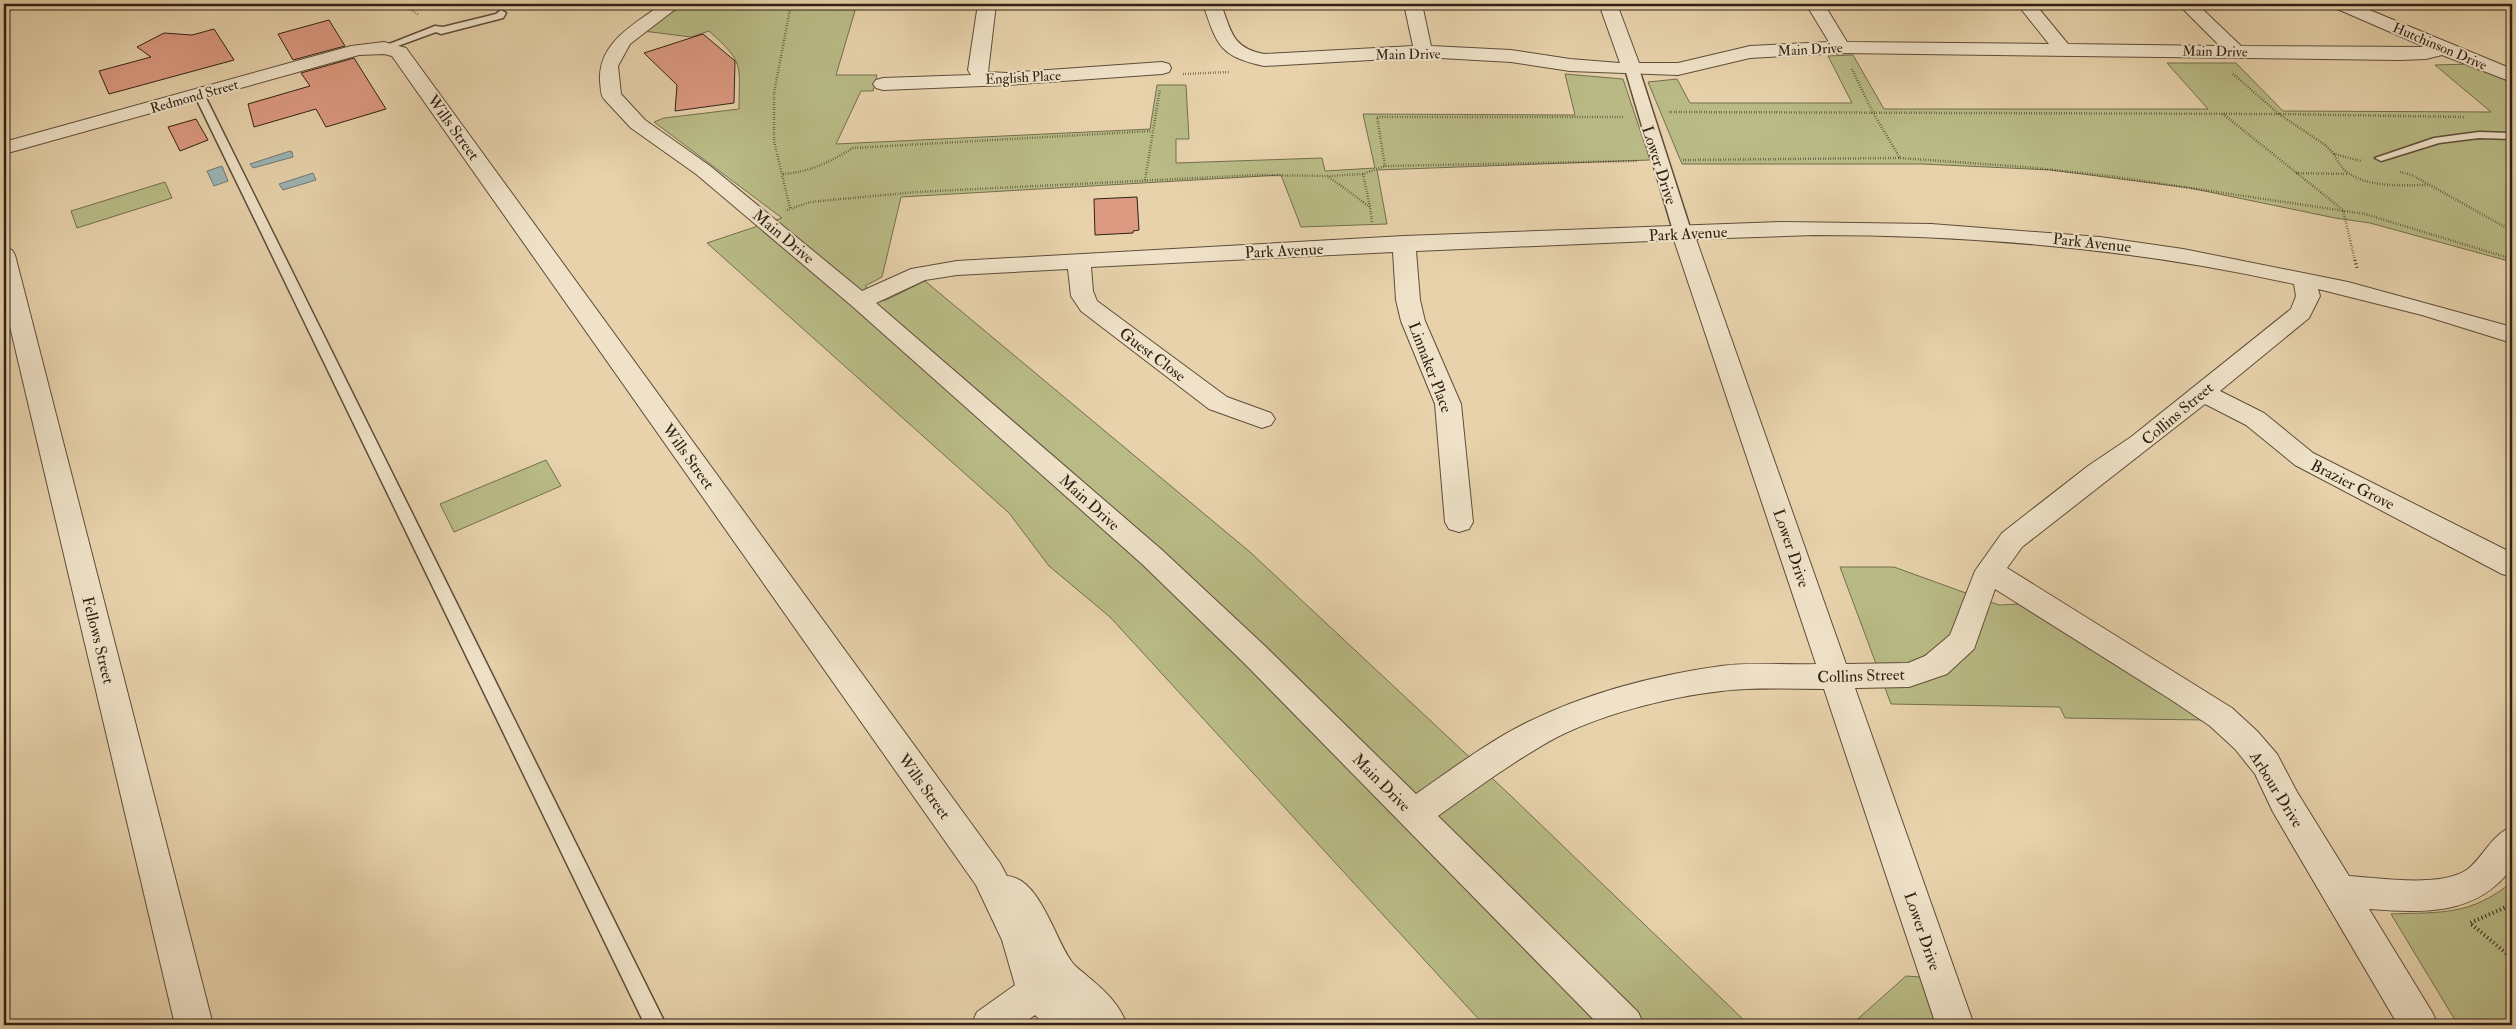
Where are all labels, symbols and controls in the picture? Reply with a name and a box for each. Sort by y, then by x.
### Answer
street label: Hutchinson Drive [2390,19,2490,74]
street label: Main Drive [1777,39,1843,60]
street label: Main Drive [2182,42,2248,61]
street label: Main Drive [1375,45,1441,64]
street label: English Place [985,67,1061,88]
street label: Redmond Street [148,76,241,117]
street label: Wills Street [422,90,484,164]
street label: Lower Drive [1637,123,1681,208]
street label: Main Drive [748,205,819,269]
street label: Park Avenue [1648,222,1728,246]
street label: Park Avenue [2052,229,2132,257]
street label: Park Avenue [1244,239,1324,263]
street label: Linnaker Place [1404,319,1457,416]
street label: Guest Close [1115,323,1190,386]
street label: Collins Street [2138,378,2218,450]
street label: Wills Street [657,419,719,493]
street label: Brazier Grove [2307,455,2398,515]
street label: Main Drive [1055,470,1124,535]
street label: Lower Drive [1768,506,1814,590]
street label: Fellows Street [78,594,119,686]
street label: Collins Street [1817,664,1905,688]
street label: Arbour Drive [2244,747,2308,832]
street label: Wills Street [893,749,955,823]
street label: Main Drive [1348,749,1415,816]
street label: Lower Drive [1899,889,1945,973]

